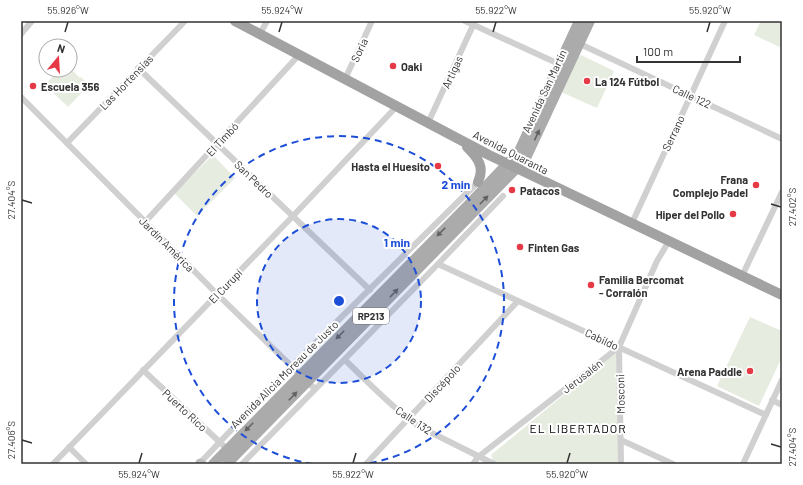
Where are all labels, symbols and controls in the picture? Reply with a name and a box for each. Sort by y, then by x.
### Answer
text: 55.926°W [47,4,89,16]
text: 55.924°W [261,4,303,16]
text: 55.922°W [475,4,517,16]
text: 55.920°W [689,4,731,16]
street label: Soria [348,36,370,64]
north arrow [38,38,78,78]
scale bar [637,38,740,64]
text: N [56,41,67,55]
text: 100 m [643,44,673,58]
street label: Avenida San Martín [519,47,569,134]
street label: Las Hortensias [97,52,155,112]
street label: Artigas [439,54,465,90]
place label: Oaki [401,60,422,73]
marker: Oaki [388,61,398,71]
place label: La 124 Fútbol [595,75,659,88]
marker: La 124 Fútbol [582,76,592,86]
place label: Escuela 356 [41,80,99,93]
marker: Escuela 356 [28,81,38,91]
street label: Calle 122 [671,81,713,111]
street label: Serrano [659,113,687,153]
street label: El Timbó [203,119,241,159]
street label: Avenida Quaranta [471,127,551,177]
one-way arrow [534,129,540,141]
street label: San Pedro [232,158,276,200]
place label: Hasta el Huesito [351,160,430,173]
marker: Hasta el Huesito [433,161,443,171]
place label: Frana Complejo Padel [673,173,748,199]
text: 2 min [442,177,470,191]
text: 27.404°S [5,180,17,219]
marker: Frana Complejo Padel [751,180,761,190]
place label: Patacos [520,184,560,197]
marker: Patacos [507,185,517,195]
text: 27.402°S [786,188,798,226]
one-way arrow [480,195,489,205]
place label: Hiper del Pollo [656,208,725,221]
marker: Hiper del Pollo [728,209,738,219]
street label: Jardín América [137,214,197,274]
one-way arrow [436,227,446,237]
text: 1 min [384,235,410,249]
place label: Finten Gas [528,241,580,254]
marker: Finten Gas [515,242,525,252]
street label: El Curupí [206,266,245,306]
place label: Familia Bercomat - Corralón [599,273,684,299]
marker: Familia Bercomat - Corralón [586,280,596,290]
one-way arrow [389,288,398,298]
centre of rings [332,294,346,308]
road number: RP213 [353,308,389,324]
street label: Avenida Alicia Moreau de Justo [227,317,341,431]
street label: Cabildo [583,326,621,352]
one-way arrow [335,330,345,340]
street label: Jerusalén [559,356,605,396]
street label: Discépolo [421,361,463,405]
place label: Arena Paddle [677,365,742,378]
marker: Arena Paddle [745,366,755,376]
street label: Mosconi [613,374,627,414]
street label: Puerto Rico [160,386,210,434]
one-way arrow [288,391,298,401]
street label: Calle 132 [393,403,435,437]
text: 27.406°S [5,421,17,459]
district label: EL LIBERTADOR [529,421,627,435]
one-way arrow [244,422,254,432]
text: 27.404°S [786,427,798,466]
text: 55.924°W [118,468,160,480]
text: 55.922°W [332,468,374,480]
text: 55.920°W [546,468,588,480]

